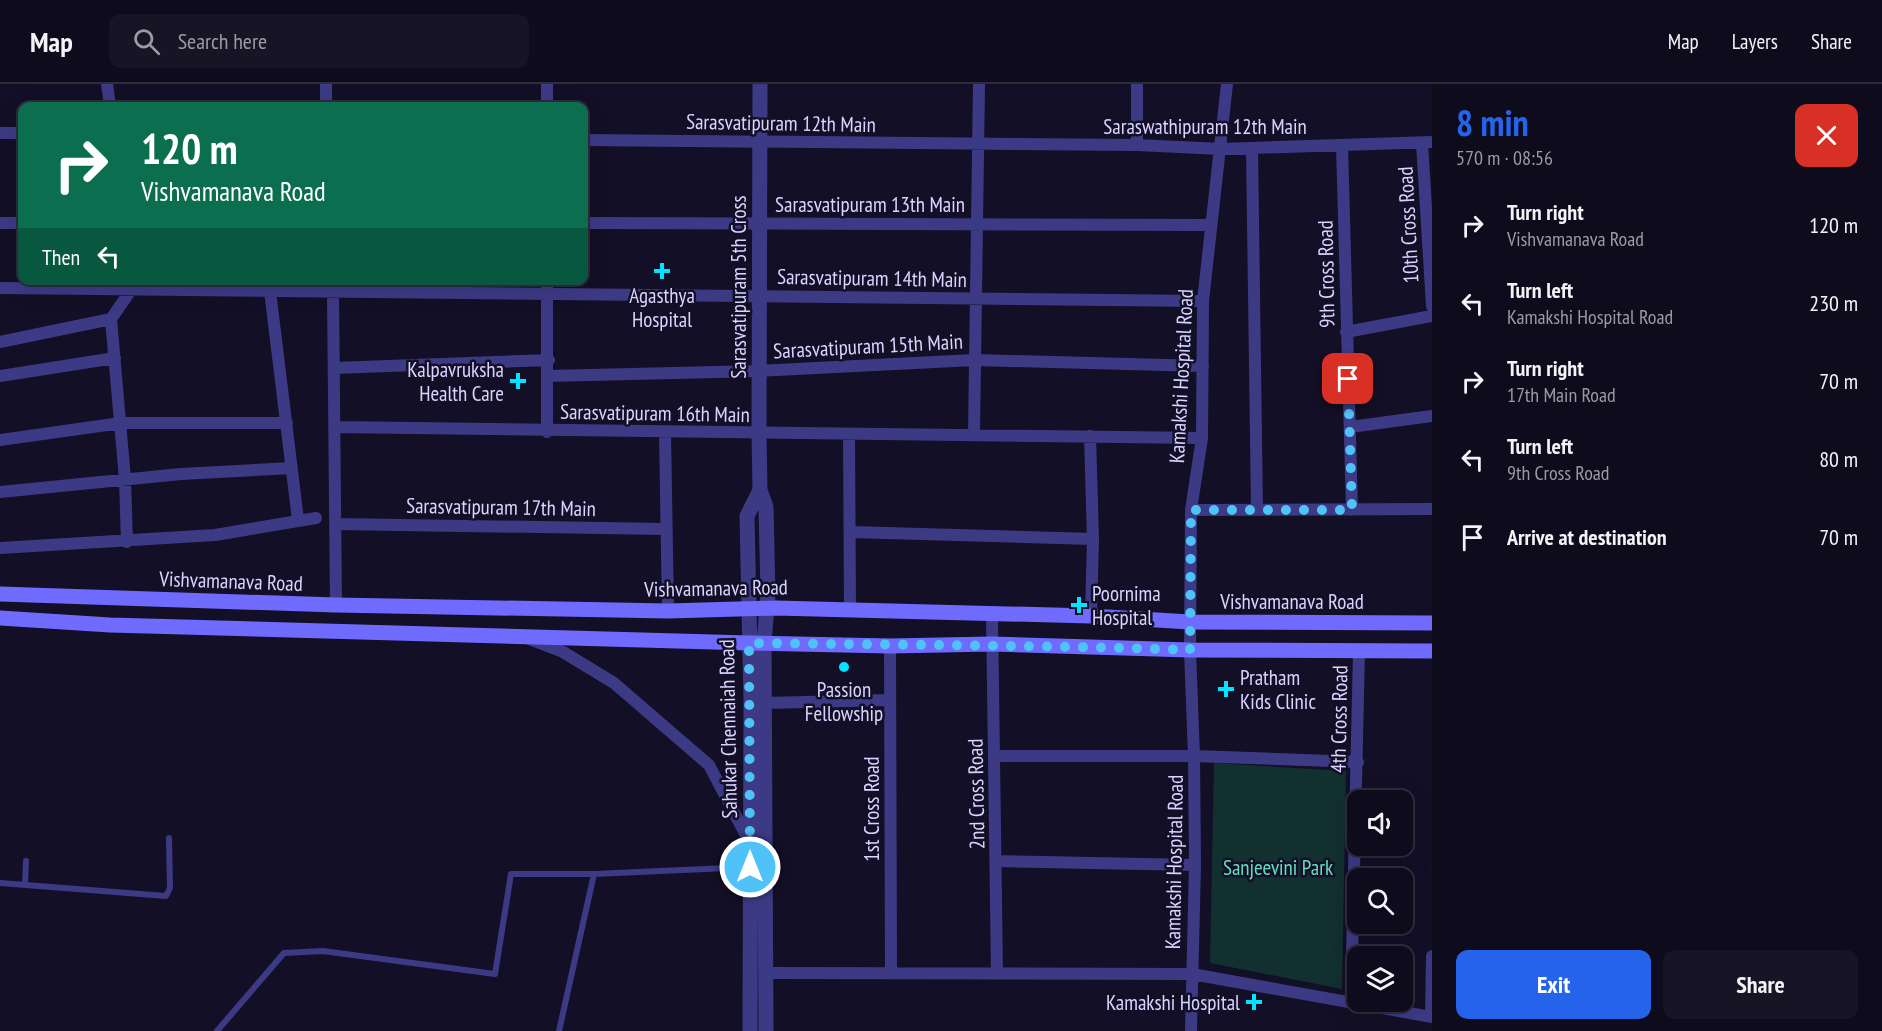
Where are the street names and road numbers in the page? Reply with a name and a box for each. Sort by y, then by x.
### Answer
street label: Sarasvatipuram 12th Main [686,108,876,138]
street label: Saraswathipuram 12th Main [1103,113,1307,140]
street label: 10th Cross Road [1391,166,1425,284]
street label: Sarasvatipuram 13th Main [775,191,965,218]
street label: Sarasvatipuram 5th Cross [725,195,752,379]
street label: 9th Cross Road [1312,220,1340,328]
street label: Sarasvatipuram 14th Main [777,263,967,293]
street label: Kamakshi Hospital Road [1163,288,1199,464]
street label: Sarasvatipuram 15th Main [772,328,964,364]
street label: Sarasvatipuram 16th Main [560,398,750,428]
street label: Sarasvatipuram 17th Main [406,492,596,522]
street label: Vishvamanava Road [158,565,303,597]
street label: Vishvamanava Road [643,573,788,603]
street label: Vishvamanava Road [1219,588,1364,615]
street label: Sahukar Chennaiah Road [713,639,743,819]
street label: 4th Cross Road [1325,665,1353,773]
street label: 2nd Cross Road [962,738,990,850]
street label: 1st Cross Road [858,756,885,862]
street label: Kamakshi Hospital Road [1159,775,1189,949]

